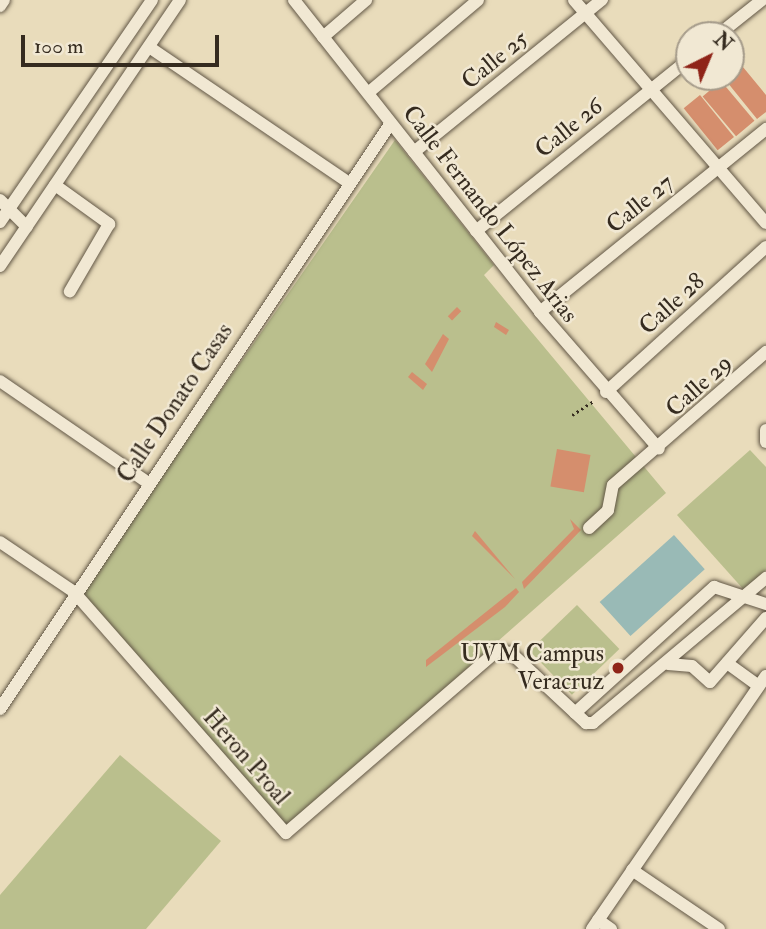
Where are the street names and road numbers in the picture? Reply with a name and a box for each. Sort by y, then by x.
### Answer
street label: Calle 25 [456,24,534,96]
street label: Calle 26 [529,92,609,164]
street label: Calle Fernando López Arias [396,100,584,328]
street label: Calle 27 [601,168,679,240]
street label: Calle 28 [633,267,711,341]
street label: Calle Donato Casas [111,318,239,488]
street label: Calle 29 [660,349,738,423]
street label: Heron Proal [197,703,295,811]

